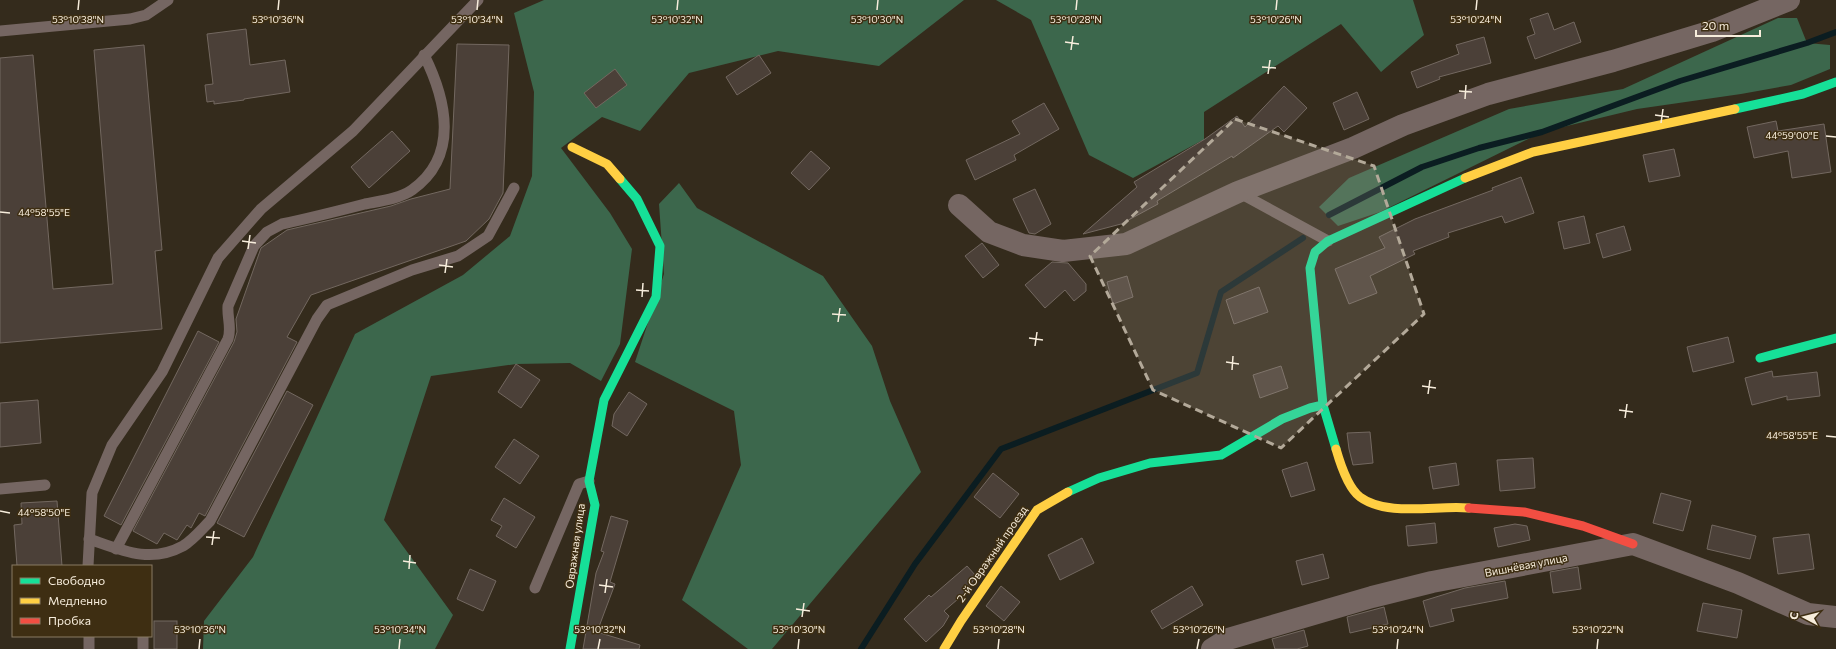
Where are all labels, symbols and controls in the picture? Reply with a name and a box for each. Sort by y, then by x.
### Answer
scale bar [1696,12,1760,38]
text: 53°10'38"N [52,13,104,25]
text: 53°10'36"N [252,13,304,25]
text: 53°10'34"N [451,13,503,25]
text: 53°10'32"N [651,13,703,25]
text: 53°10'30"N [851,13,903,25]
text: 53°10'28"N [1050,13,1102,25]
text: 53°10'26"N [1250,13,1302,25]
text: 53°10'24"N [1450,13,1502,25]
text: 20 m [1702,18,1729,32]
text: 44°59'00"E [1765,129,1819,141]
text: 44°58'55"E [18,206,70,218]
text: 44°58'55"E [1766,429,1818,441]
street label: Овражная улица [562,503,587,589]
street label: 2-й Овражный проезд [953,503,1030,604]
text: 44°58'50"E [18,506,70,518]
street label: Вишнёвая улица [1483,550,1568,579]
legend [12,565,152,637]
text: Свободно [48,573,105,587]
text: Медленно [48,593,107,607]
north arrow [1784,597,1824,637]
text: С [1787,611,1801,620]
text: Пробка [48,613,91,627]
text: 53°10'36"N [174,623,226,635]
text: 53°10'34"N [374,623,426,635]
text: 53°10'32"N [574,623,626,635]
text: 53°10'30"N [773,623,825,635]
text: 53°10'28"N [973,623,1025,635]
text: 53°10'26"N [1173,623,1225,635]
text: 53°10'24"N [1372,623,1424,635]
text: 53°10'22"N [1572,623,1624,635]

